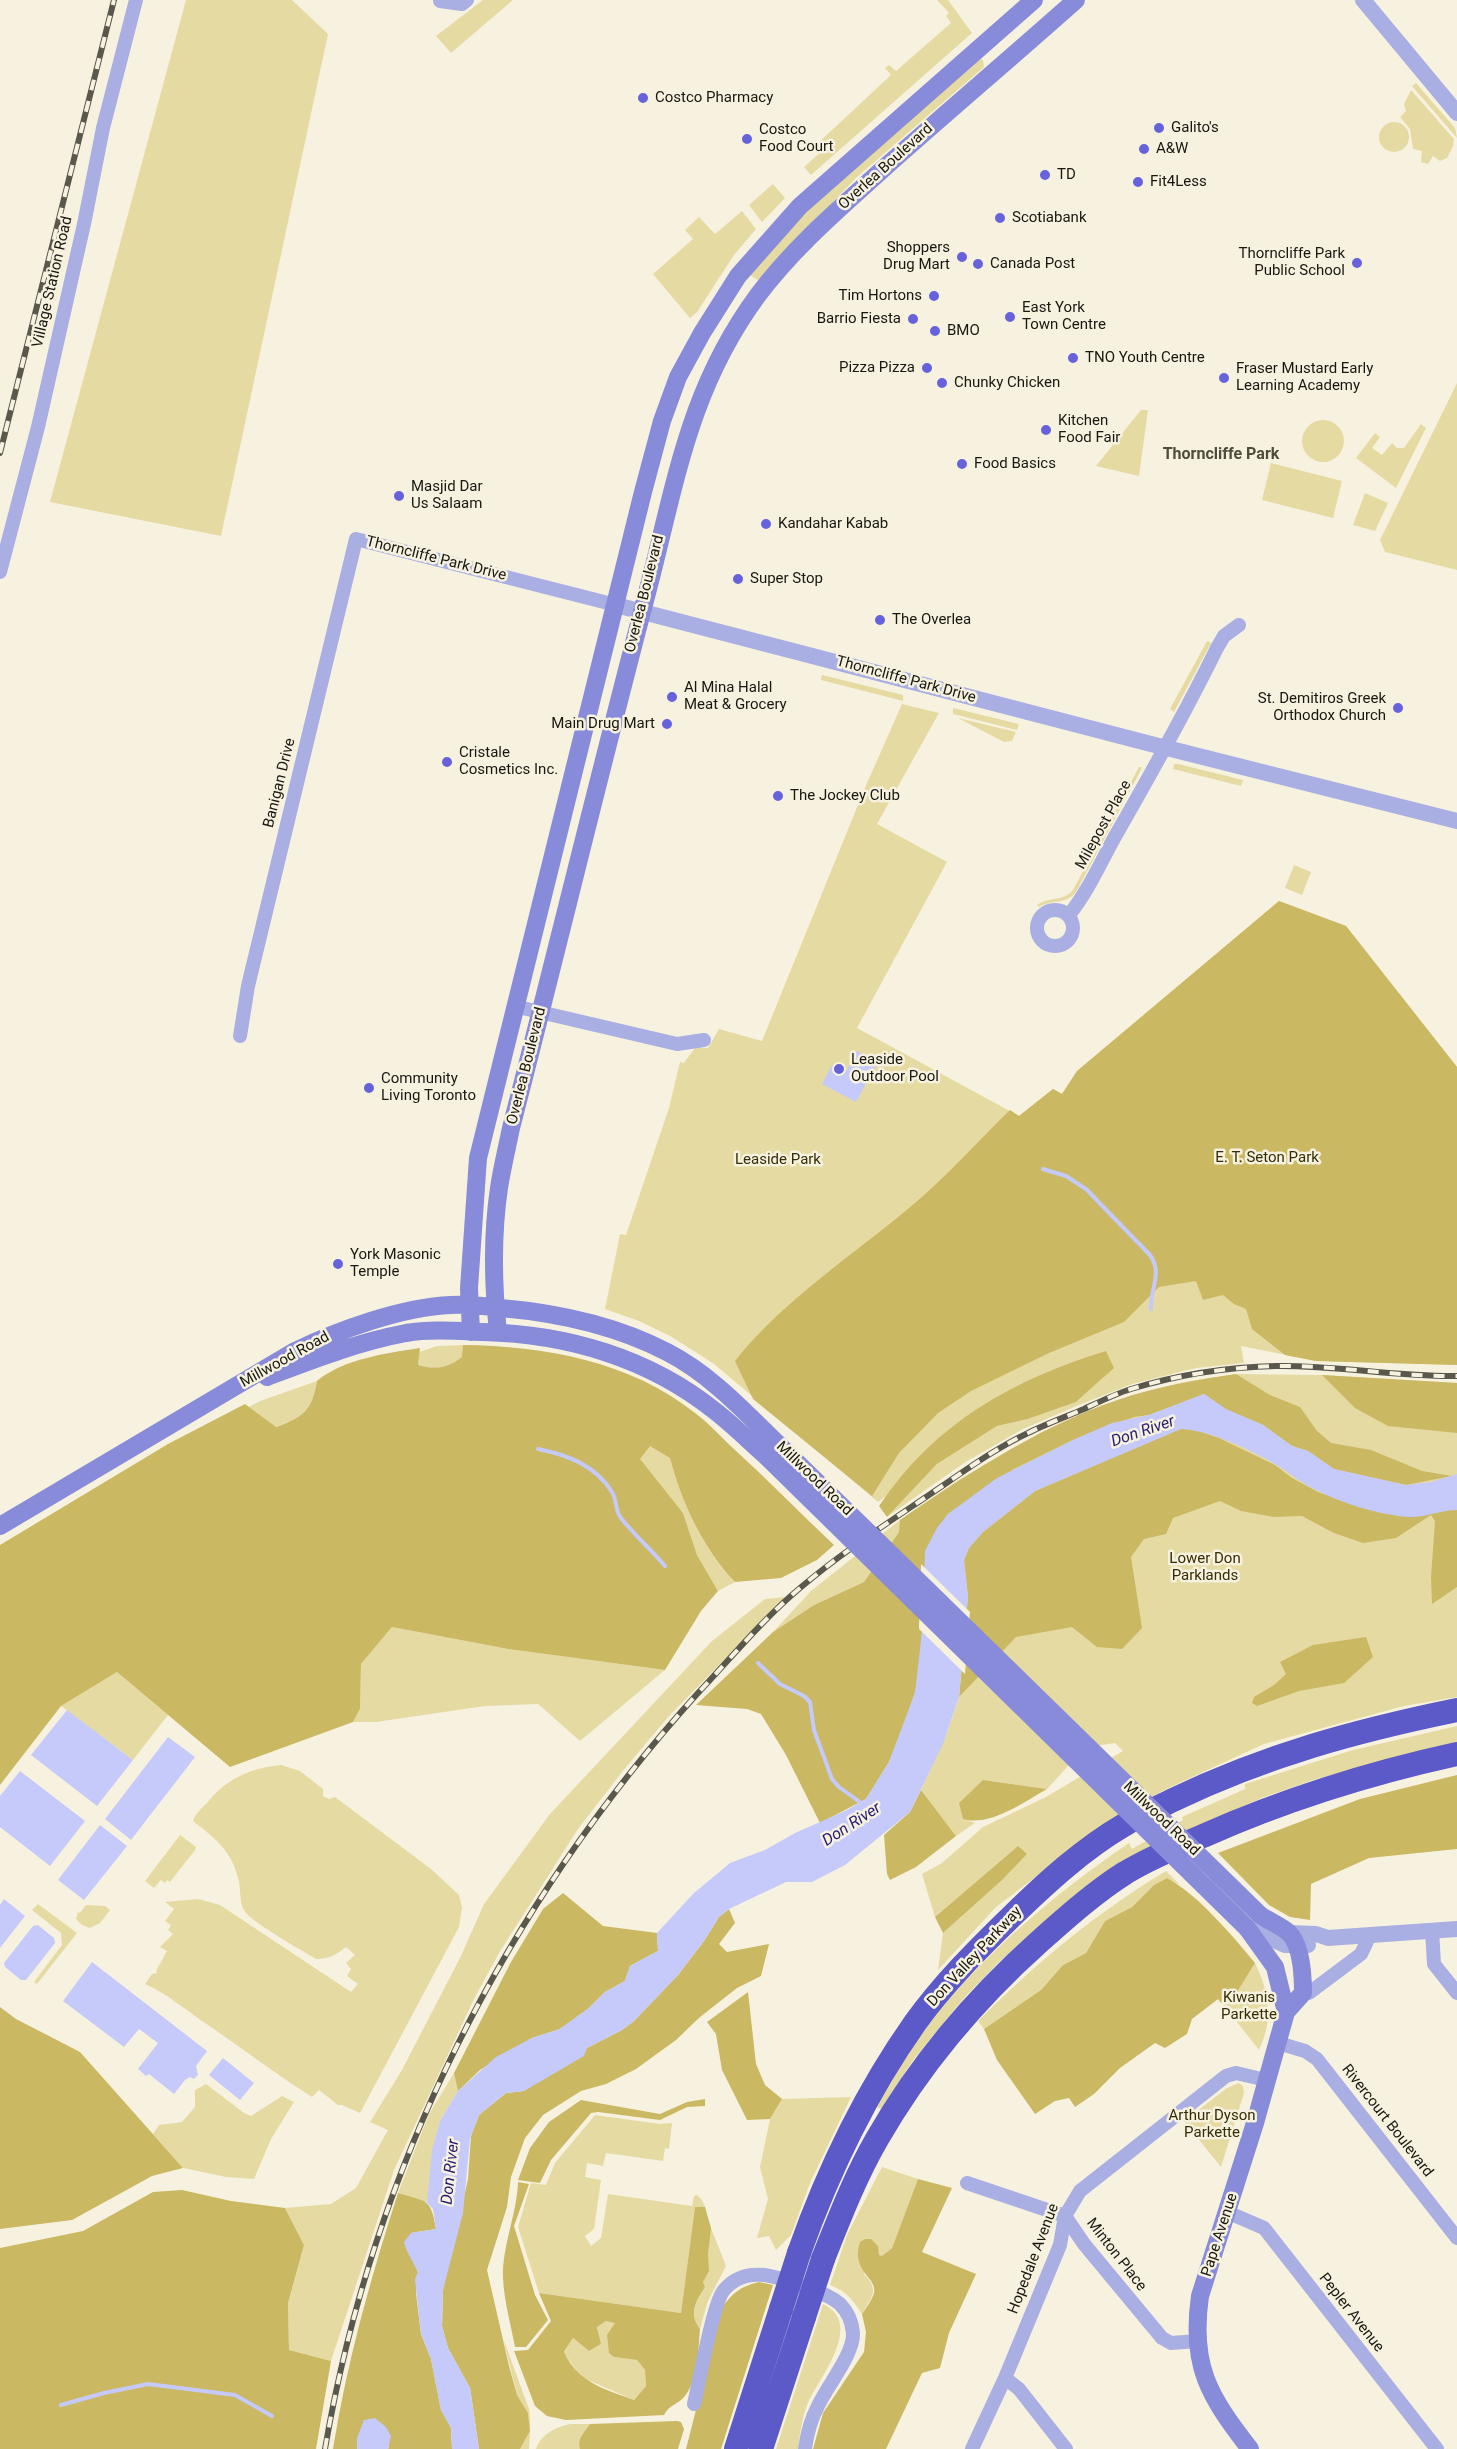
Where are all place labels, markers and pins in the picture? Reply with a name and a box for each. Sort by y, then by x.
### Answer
place label: Costco Pharmacy [655,89,773,107]
marker: Costco Pharmacy [636,91,650,105]
place label: Galito's [1171,119,1219,137]
place label: Costco Food Court [759,121,833,156]
marker: Galito's [1152,121,1166,135]
marker: Costco Food Court [740,132,754,146]
place label: A&W [1156,140,1188,158]
marker: A&W [1137,142,1151,156]
place label: TD [1057,166,1076,184]
marker: TD [1038,168,1052,182]
place label: Fit4Less [1150,173,1207,191]
marker: Fit4Less [1131,175,1145,189]
place label: Scotiabank [1012,209,1086,227]
marker: Scotiabank [993,211,1007,225]
place label: Shoppers Drug Mart [883,239,950,274]
place label: Thorncliffe Park Public School [1239,245,1345,280]
marker: Shoppers Drug Mart [955,250,969,264]
place label: Canada Post [990,255,1075,273]
marker: Thorncliffe Park Public School [1350,256,1364,270]
marker: Canada Post [971,257,985,271]
place label: Tim Hortons [838,287,922,305]
marker: Tim Hortons [927,289,941,303]
place label: East York Town Centre [1022,299,1106,334]
place label: Barrio Fiesta [817,310,901,328]
marker: East York Town Centre [1003,310,1017,324]
marker: Barrio Fiesta [906,312,920,326]
place label: BMO [947,322,980,340]
marker: BMO [928,324,942,338]
place label: TNO Youth Centre [1085,349,1205,367]
marker: TNO Youth Centre [1066,351,1080,365]
place label: Pizza Pizza [839,359,915,377]
place label: Fraser Mustard Early Learning Academy [1236,360,1373,395]
marker: Pizza Pizza [920,361,934,375]
marker: Fraser Mustard Early Learning Academy [1217,371,1231,385]
place label: Chunky Chicken [954,374,1060,392]
marker: Chunky Chicken [935,376,949,390]
place label: Kitchen Food Fair [1058,412,1120,447]
marker: Kitchen Food Fair [1039,423,1053,437]
place label: Food Basics [974,455,1056,473]
marker: Food Basics [955,457,969,471]
place label: Masjid Dar Us Salaam [411,478,482,513]
marker: Masjid Dar Us Salaam [392,489,406,503]
place label: Kandahar Kabab [778,515,888,533]
marker: Kandahar Kabab [759,517,773,531]
place label: Super Stop [750,570,823,588]
marker: Super Stop [731,572,745,586]
place label: The Overlea [892,611,971,629]
marker: The Overlea [873,613,887,627]
place label: Al Mina Halal Meat & Grocery [684,679,787,714]
marker: Al Mina Halal Meat & Grocery [665,690,679,704]
place label: St. Demitiros Greek Orthodox Church [1258,690,1386,725]
marker: St. Demitiros Greek Orthodox Church [1391,701,1405,715]
place label: Main Drug Mart [551,715,655,733]
marker: Main Drug Mart [660,717,674,731]
place label: Cristale Cosmetics Inc. [459,744,558,779]
marker: Cristale Cosmetics Inc. [440,755,454,769]
place label: The Jockey Club [790,787,900,805]
marker: The Jockey Club [771,789,785,803]
place label: Leaside Outdoor Pool [851,1051,939,1086]
marker: Leaside Outdoor Pool [832,1062,846,1076]
place label: Community Living Toronto [381,1070,476,1105]
marker: Community Living Toronto [362,1081,376,1095]
place label: York Masonic Temple [350,1246,441,1281]
marker: York Masonic Temple [331,1257,345,1271]

